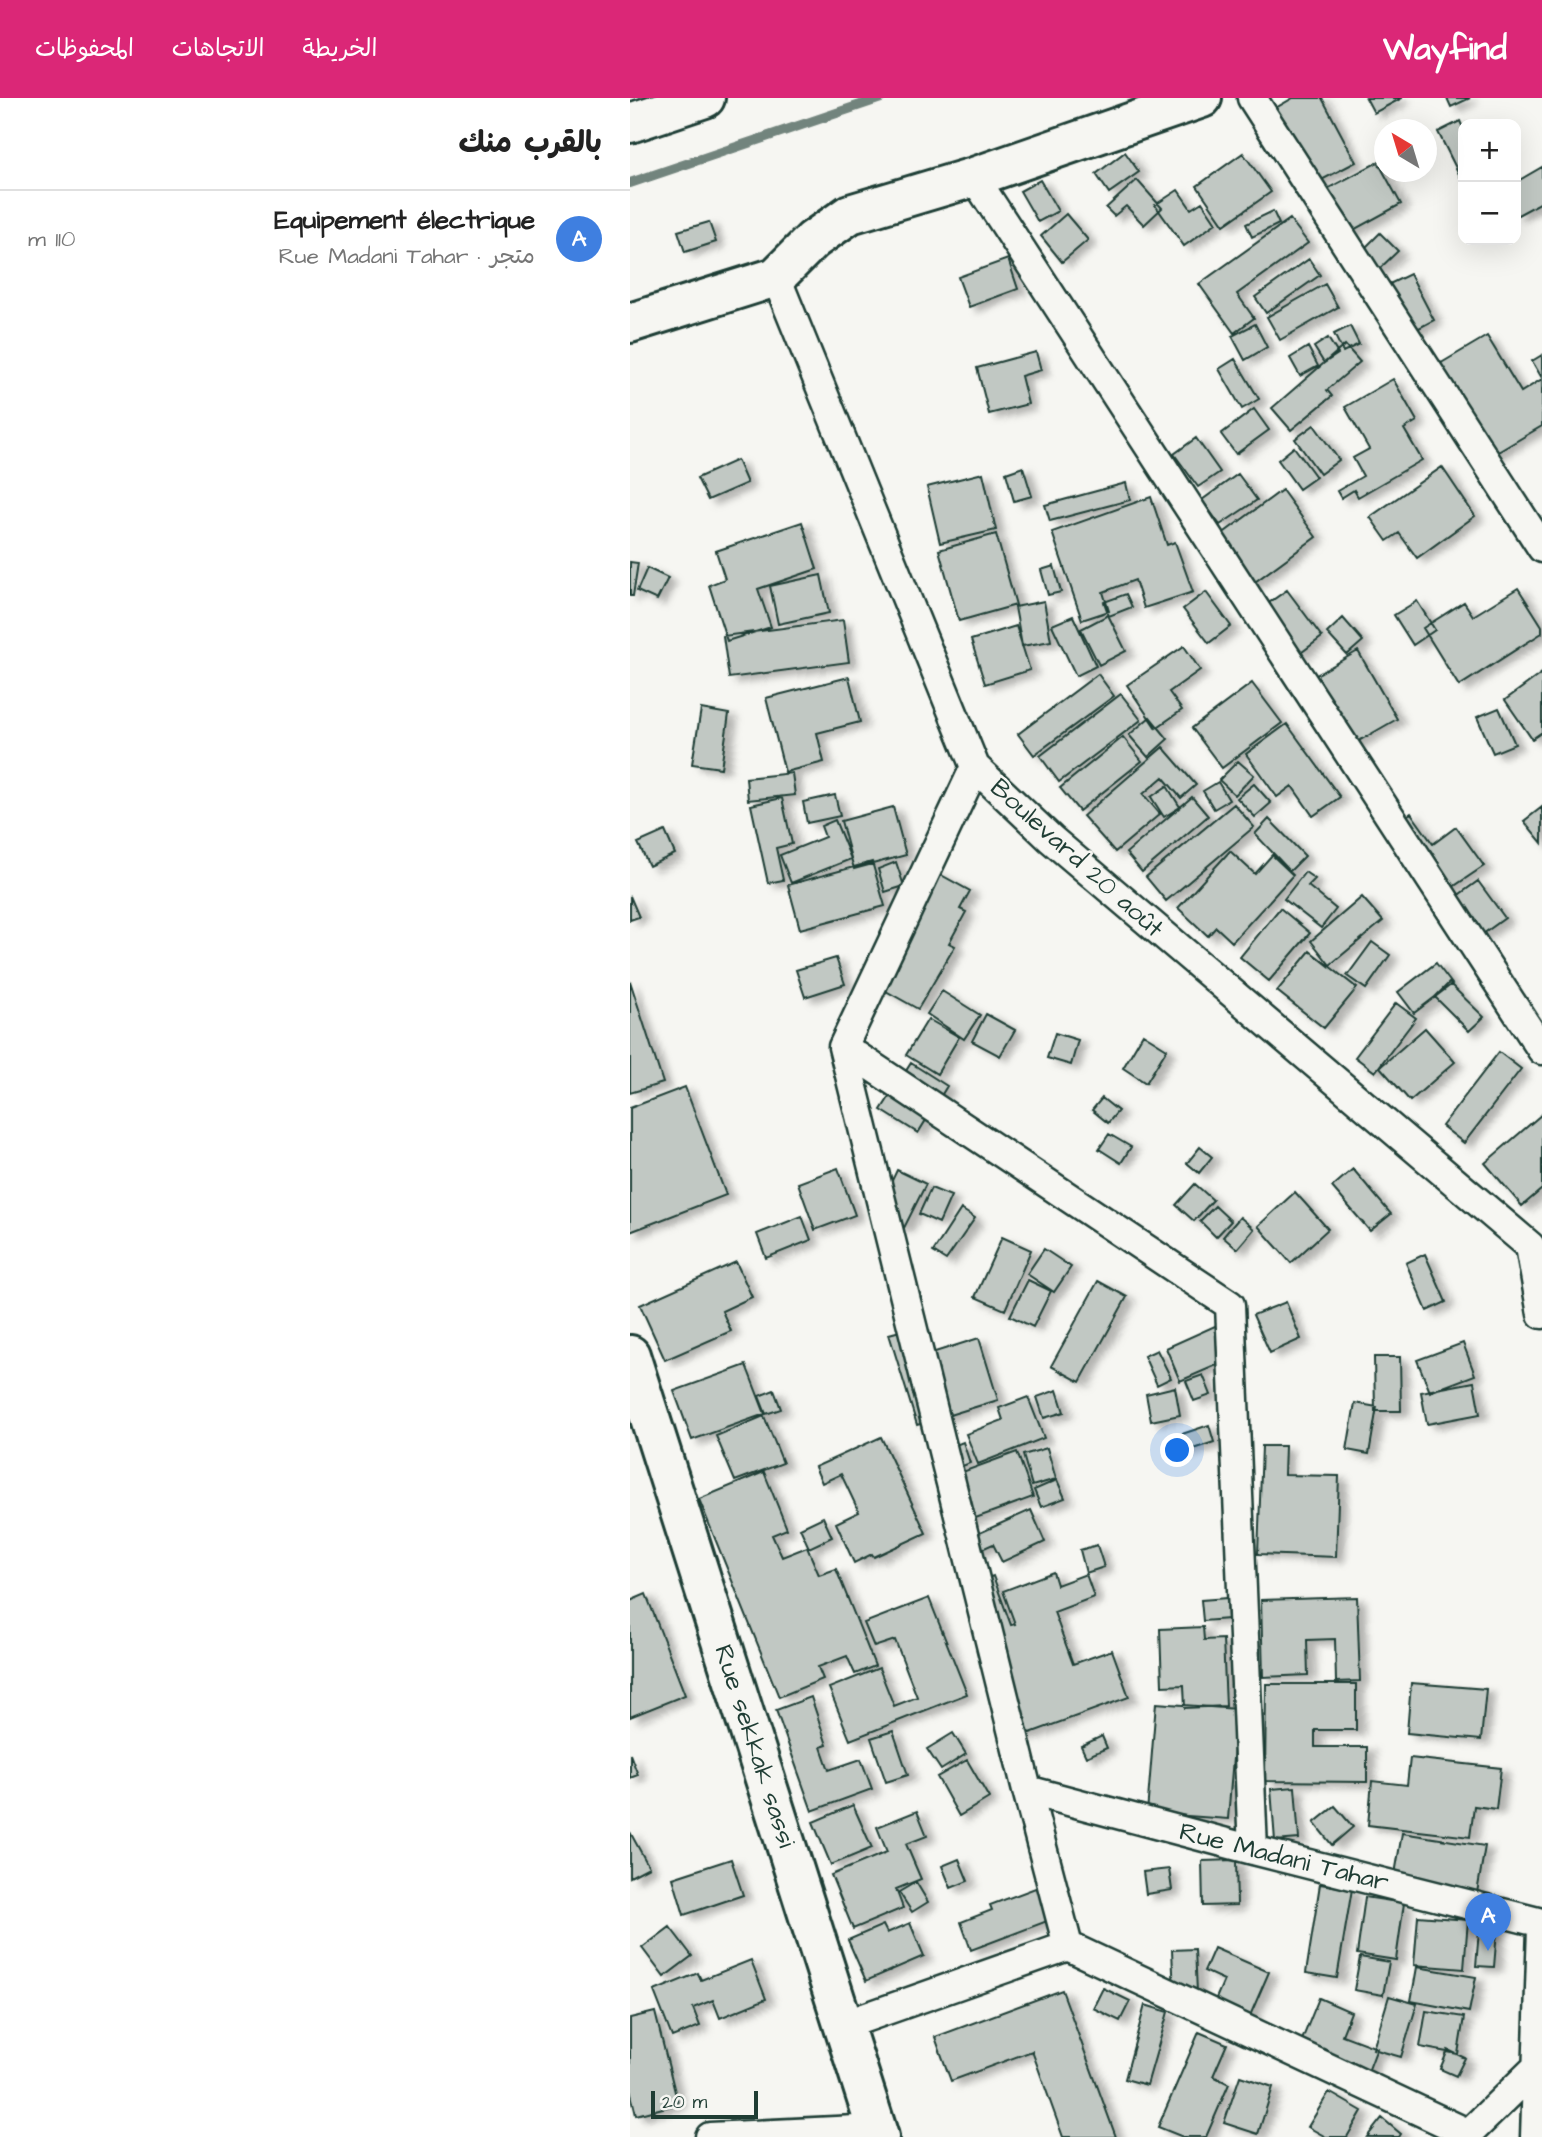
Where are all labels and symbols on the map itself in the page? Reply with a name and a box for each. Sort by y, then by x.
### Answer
north arrow [1374,119,1437,182]
street label: Boulevard 20 août [982,770,1172,946]
your location [1160,1433,1194,1467]
street label: Rue sekkak sassi [705,1640,805,1852]
street label: Rue Madani Tahar [1175,1814,1393,1900]
pin: A [1465,1893,1511,1951]
scale bar [651,2088,758,2120]

